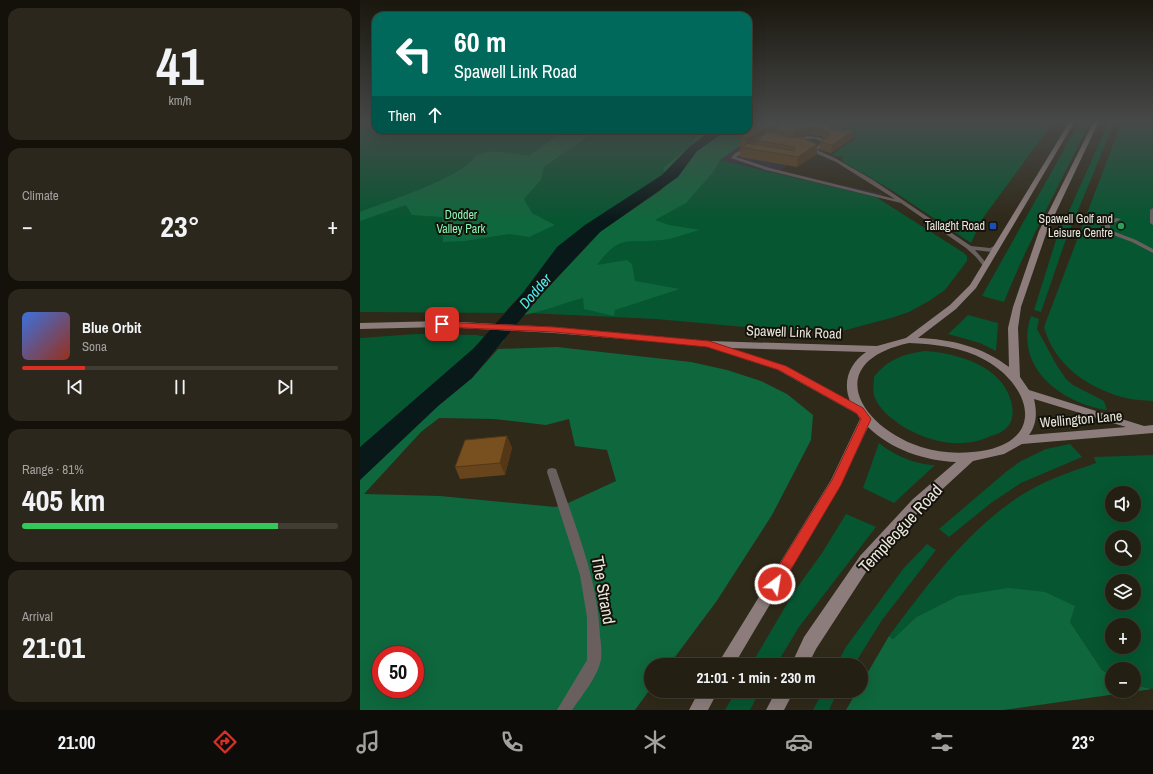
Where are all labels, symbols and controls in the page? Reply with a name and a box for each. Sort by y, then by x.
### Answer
text: 60 m [454,23,506,61]
icon: left [388,28,440,80]
text: 41 [156,31,204,101]
text: Spawell Link Road [454,59,577,84]
text: km/h [168,92,192,109]
icon: ahead [424,104,446,126]
text: Then [388,105,416,126]
text: Climate [22,187,59,204]
text: 23° [160,206,200,246]
park label: Dodder Valley Park [436,207,486,237]
text: − [22,211,33,241]
text: + [327,211,338,241]
place label: Spawell Golf and Leisure Centre [1039,211,1113,241]
place label: Tallaght Road [925,218,985,234]
marker: Tallaght Road [988,221,998,231]
marker: Spawell Golf and Leisure Centre [1116,221,1126,231]
water label: Dodder [514,268,557,313]
pin [425,307,459,341]
icon: arrive [431,313,453,335]
text: Blue Orbit [82,317,141,338]
street label: Spawell Link Road [746,321,842,343]
text: Sona [82,338,107,355]
icon: previous [64,376,86,398]
icon: pause [169,376,191,398]
icon: next [274,376,296,398]
street label: Wellington Lane [1039,406,1123,432]
text: Range · 81% [22,461,84,478]
street label: Templeogue Road [853,479,947,577]
text: 405 km [22,480,105,520]
map controls [1105,486,1141,698]
button: sound [1105,486,1141,522]
button: search [1105,530,1141,566]
street label: The Strand [587,554,621,626]
position arrow [754,563,796,605]
button: layers [1105,574,1141,610]
text: Arrival [22,608,53,625]
button: + [1105,618,1141,654]
text: 21:01 [22,627,85,667]
speed limit sign: 50 [372,646,424,698]
button: − [1105,662,1141,698]
text: 21:01 · 1 min · 230 m [697,667,815,688]
icon: directions [211,728,239,756]
icon: music [354,728,382,756]
icon: phone [498,728,526,756]
icon: climate [641,728,669,756]
icon: car [785,728,813,756]
icon: filters [928,728,956,756]
text: 21:00 [58,730,95,755]
text: 23° [1072,730,1095,755]

